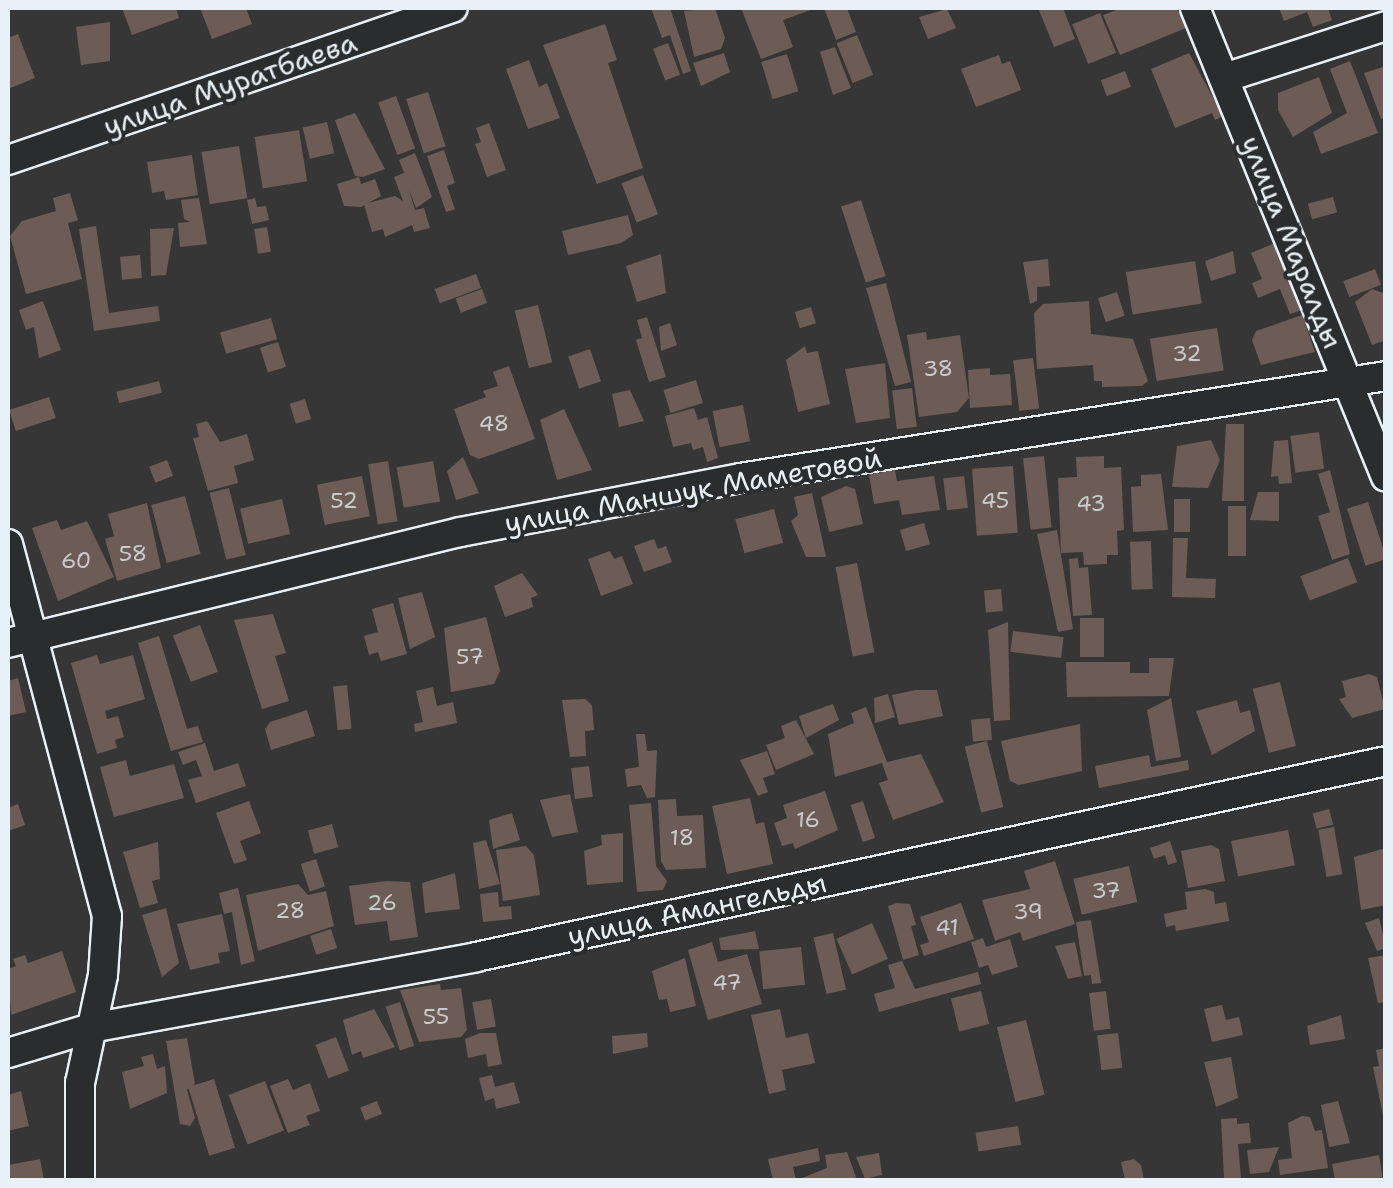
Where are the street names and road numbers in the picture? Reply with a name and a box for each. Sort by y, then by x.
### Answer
street label: улица Муратбаева [99,25,361,143]
street label: улица Маралды [1234,131,1350,353]
street label: улица Маншук Маметовой [502,440,884,540]
street label: улица Амангельды [565,865,829,953]

